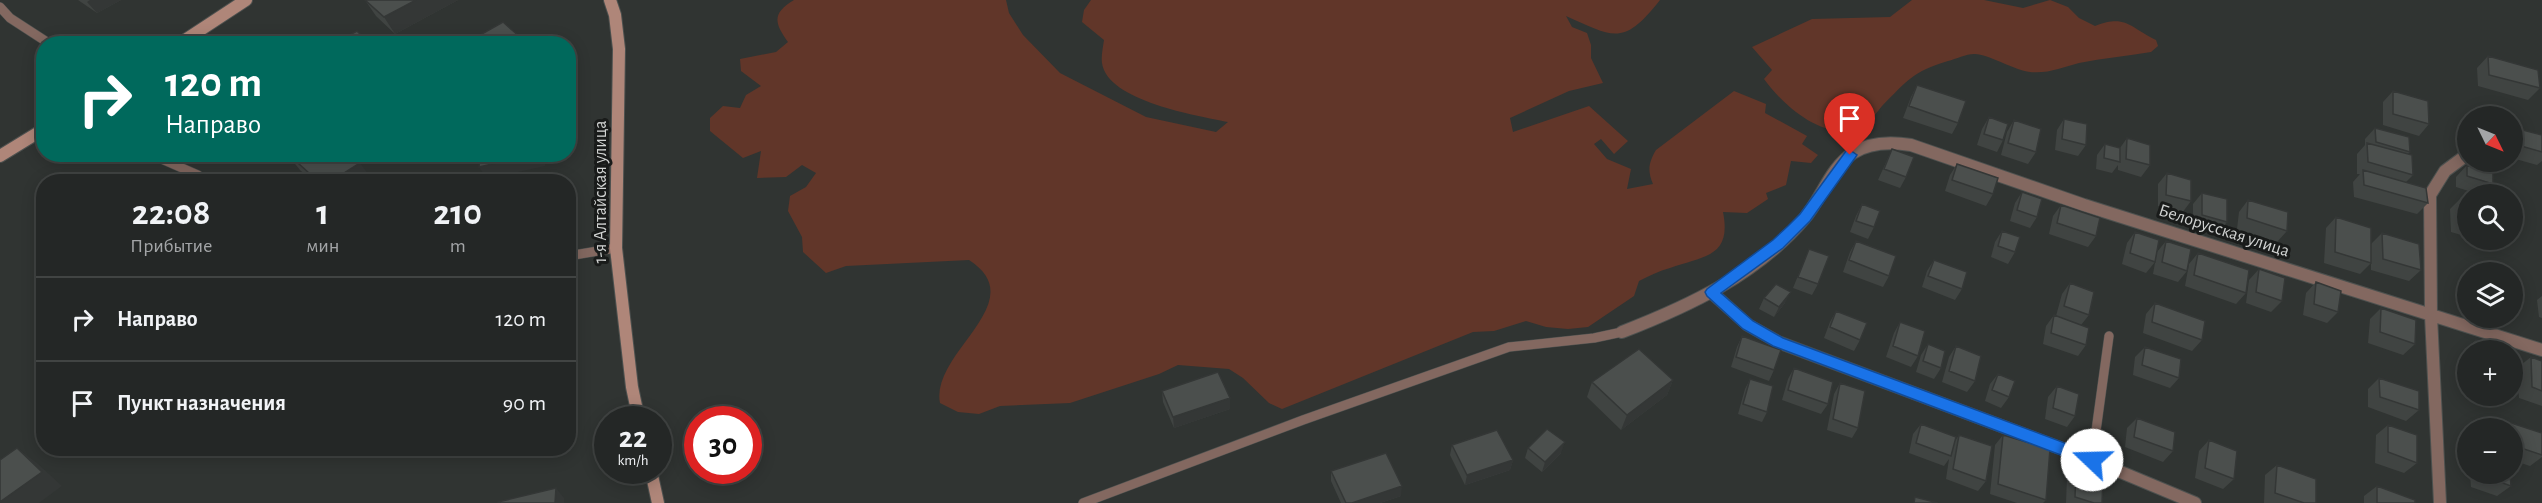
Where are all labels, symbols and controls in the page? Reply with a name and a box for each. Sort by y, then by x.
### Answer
icon: right [66,60,144,138]
text: 120 m [165,62,262,104]
pin [1824,93,1875,155]
icon: arrive [1833,102,1866,135]
north arrow [2457,106,2523,172]
map controls [2457,106,2523,484]
text: Направо [165,111,261,138]
street label: 1-я Алтайская улица [592,120,610,264]
button: search [2457,184,2523,250]
text: 22:08 [132,195,210,231]
text: 1 [316,195,329,231]
text: 210 [433,195,482,231]
street label: Белорусская улица [2156,201,2292,261]
text: Прибытие [130,236,212,256]
text: мин [306,236,339,256]
text: m [450,236,466,256]
button: layers [2457,262,2523,328]
icon: right [66,303,99,336]
text: Направо [117,308,198,330]
text: 120 m [496,308,546,330]
button: + [2457,340,2523,406]
icon: arrive [66,387,99,420]
text: Пункт назначения [117,392,286,414]
text: 90 m [503,392,546,414]
speed limit sign: 30 [684,406,762,484]
button: − [2457,418,2523,484]
text: 22 [619,423,647,453]
position arrow [2060,428,2124,492]
text: km/h [618,453,648,468]

